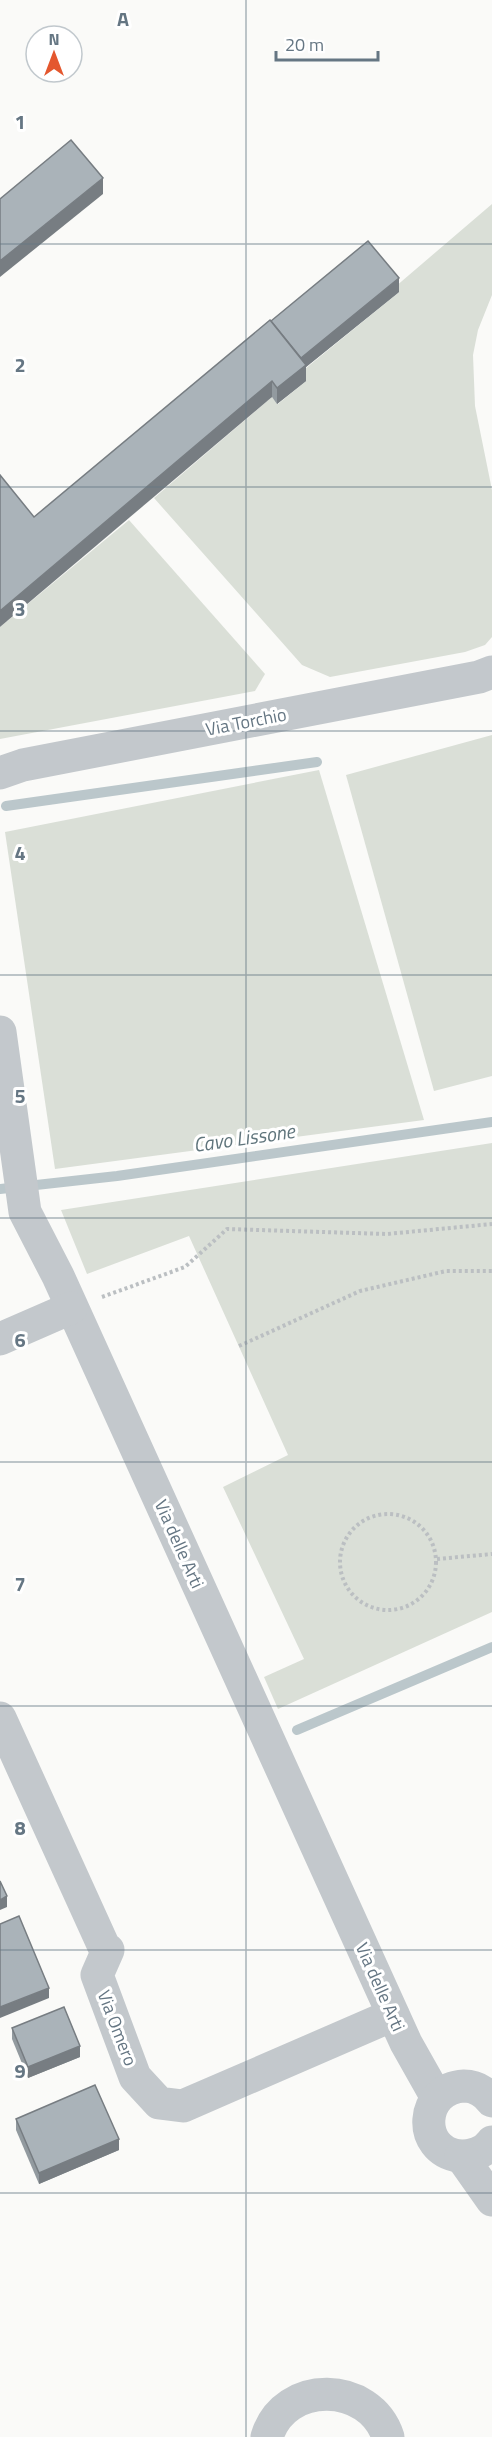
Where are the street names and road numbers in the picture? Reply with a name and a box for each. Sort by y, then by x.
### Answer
street label: Via Torchio [203,700,289,743]
street label: Via delle Arti [148,1495,211,1592]
street label: Via delle Arti [349,1938,412,2035]
street label: Via Omero [91,1986,144,2070]

